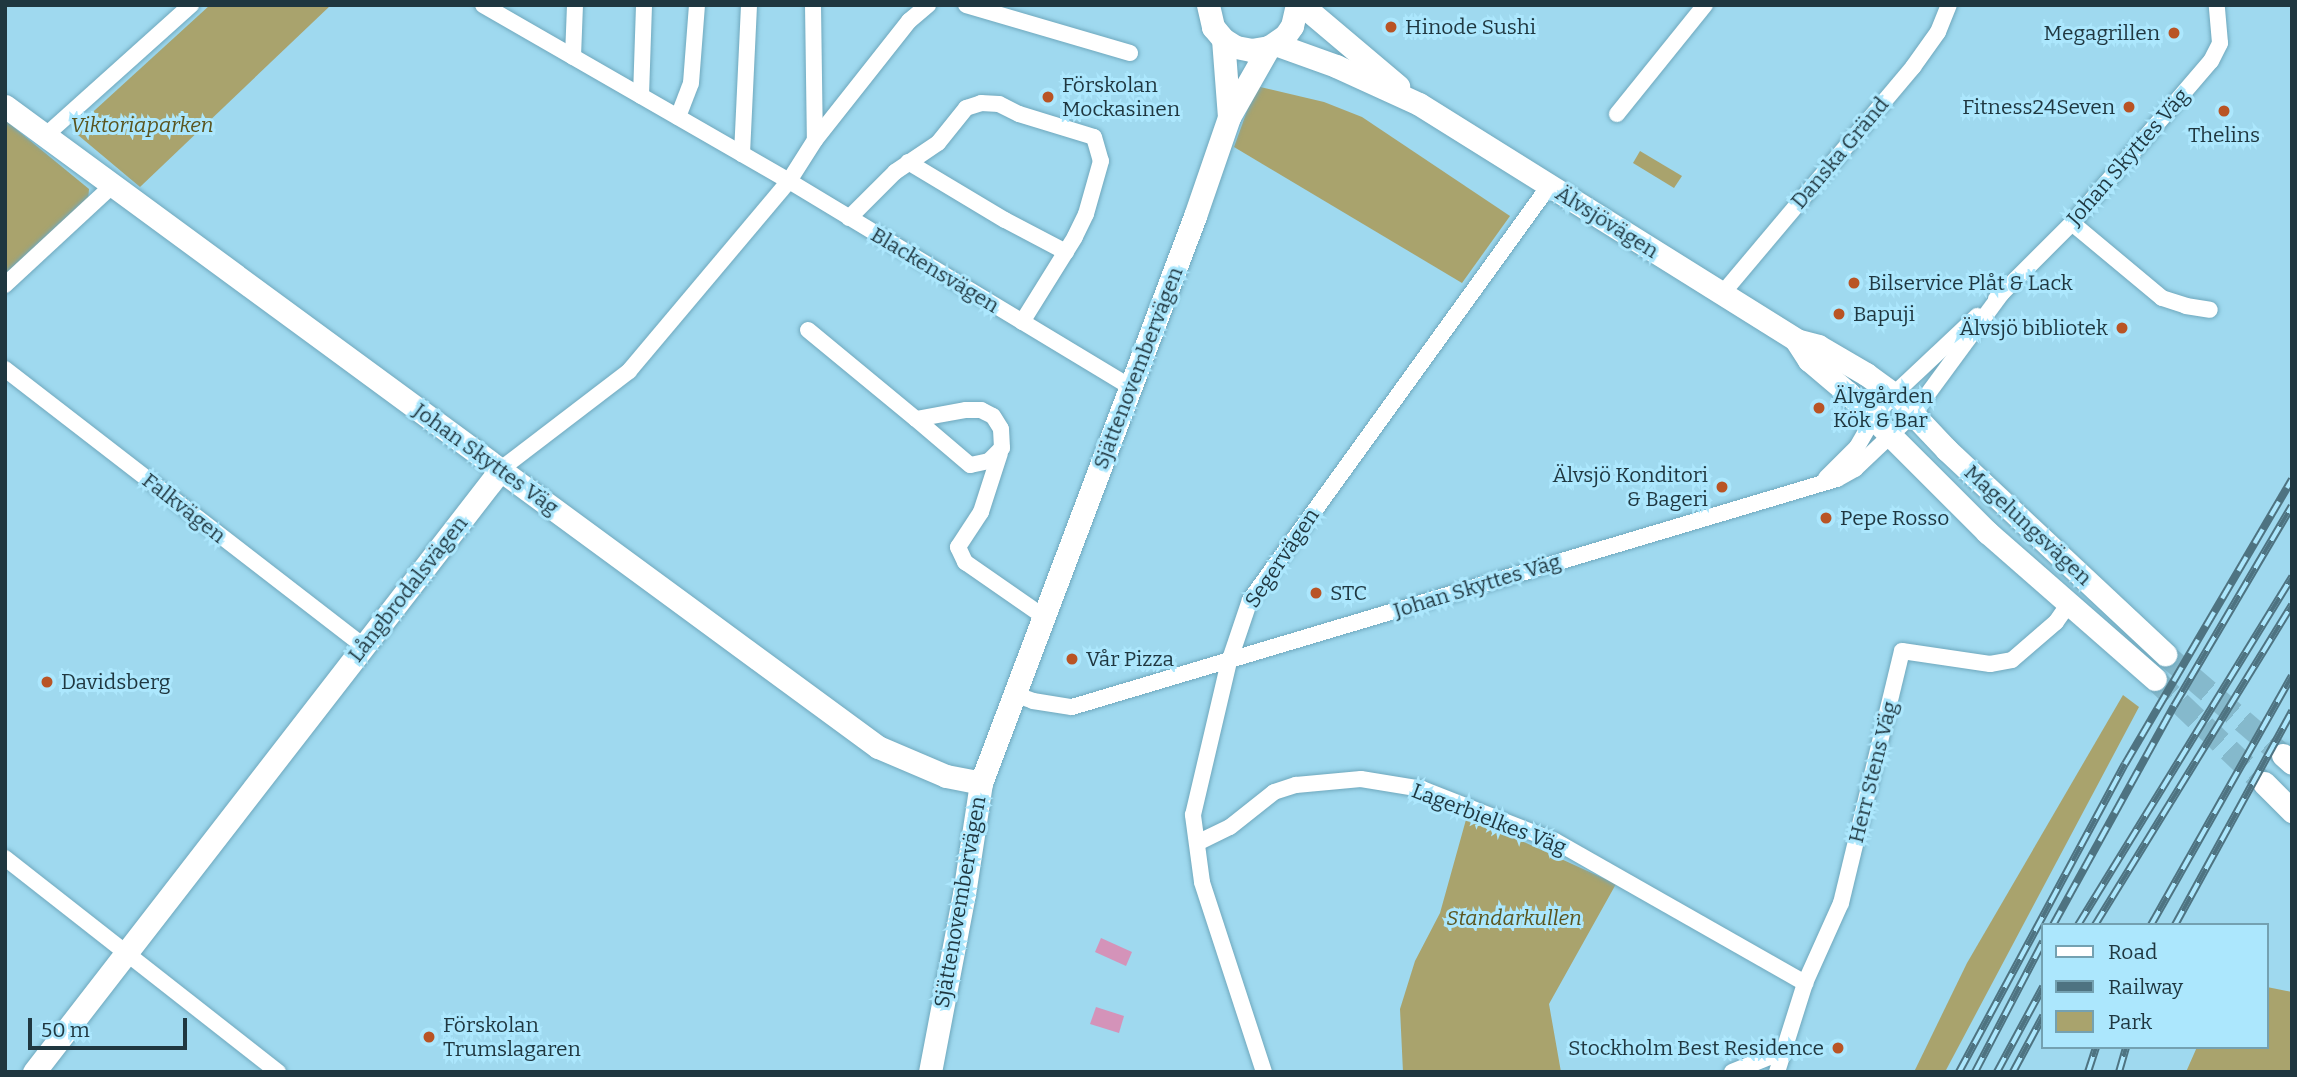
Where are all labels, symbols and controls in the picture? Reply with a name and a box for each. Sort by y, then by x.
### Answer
place label: Hinode Sushi [1405,14,1536,40]
marker: Hinode Sushi [1383,19,1399,35]
place label: Megagrillen [2044,20,2160,46]
marker: Megagrillen [2166,25,2182,41]
place label: Förskolan Mockasinen [1062,72,1180,122]
street label: Johan Skyttes Väg [2062,83,2194,231]
marker: Förskolan Mockasinen [1040,89,1056,105]
street label: Danska Gränd [1786,92,1894,214]
place label: Fitness24Seven [1962,94,2115,120]
marker: Fitness24Seven [2121,99,2137,115]
marker: Thelins [2216,103,2232,119]
park label: Viktoriaparken [70,112,214,138]
place label: Thelins [2188,122,2260,148]
street label: Älvsjövägen [1551,180,1663,264]
street label: Blackensvägen [866,222,1004,318]
street label: Sjättenovembervägen [1088,263,1188,473]
place label: Bilservice Plåt & Lack [1868,270,2073,296]
marker: Bilservice Plåt & Lack [1846,275,1862,291]
place label: Bapuji [1853,301,1915,327]
marker: Bapuji [1831,306,1847,322]
place label: Älvsjö bibliotek [1959,315,2108,341]
marker: Älvsjö bibliotek [2114,320,2130,336]
place label: Älvgården Kök & Bar [1833,383,1933,433]
street label: Johan Skyttes Väg [409,398,563,520]
marker: Älvgården Kök & Bar [1811,400,1827,416]
street label: Magelungsvägen [1959,460,2097,590]
place label: Älvsjö Konditori & Bageri [1552,462,1708,512]
street label: Falkvägen [137,468,231,548]
marker: Älvsjö Konditori & Bageri [1714,479,1730,495]
street label: Segervägen [1240,503,1324,613]
place label: Pepe Rosso [1840,505,1949,531]
marker: Pepe Rosso [1818,510,1834,526]
street label: Långbrodalsvägen [343,511,473,667]
street label: Johan Skyttes Väg [1391,549,1563,623]
place label: STC [1330,580,1367,606]
marker: STC [1308,585,1324,601]
place label: Vår Pizza [1086,646,1174,672]
marker: Vår Pizza [1064,651,1080,667]
place label: Davidsberg [61,669,171,695]
marker: Davidsberg [39,674,55,690]
street label: Herr Stens Väg [1843,699,1903,845]
street label: Lagerbielkes Väg [1408,778,1570,860]
street label: Sjättenovembervägen [929,794,991,1010]
park label: Standarkullen [1446,905,1582,931]
legend [2042,923,2269,1049]
text: Road [2108,939,2157,965]
text: Railway [2108,974,2183,1000]
scale bar [32,1004,191,1048]
text: Park [2108,1009,2152,1035]
place label: Förskolan Trumslagaren [443,1012,581,1062]
text: 50 m [41,1017,90,1043]
marker: Förskolan Trumslagaren [421,1029,437,1045]
place label: Stockholm Best Residence [1568,1035,1824,1061]
marker: Stockholm Best Residence [1830,1040,1846,1056]

